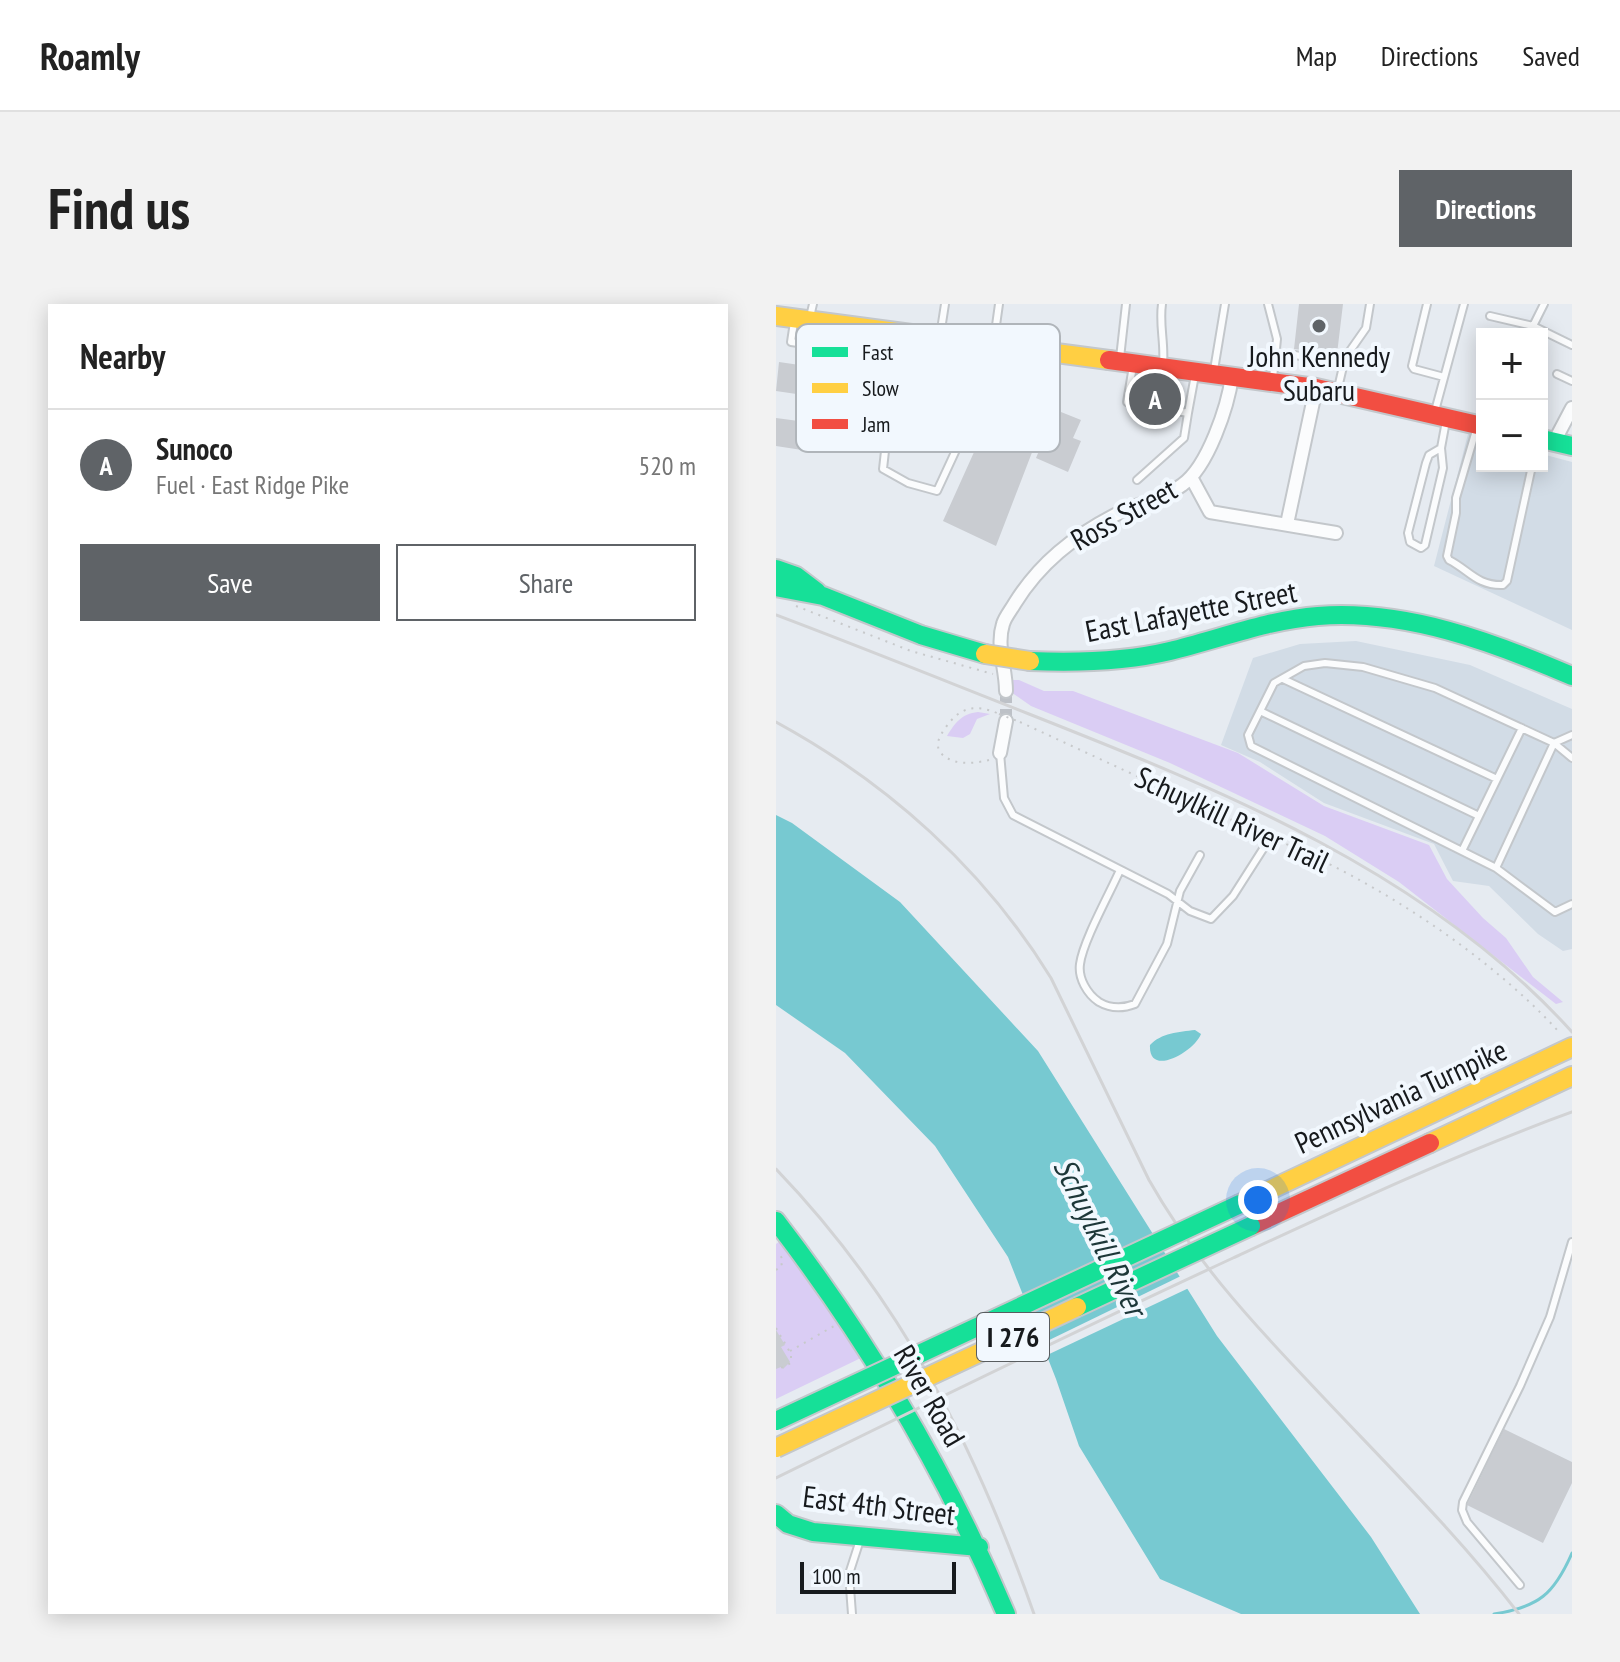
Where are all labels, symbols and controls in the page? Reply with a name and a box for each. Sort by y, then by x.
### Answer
text: Roamly [40,31,140,80]
text: Map [1296,37,1337,74]
text: Directions [1381,37,1478,74]
text: Saved [1522,37,1580,74]
button: Directions [1399,170,1572,247]
text: Find us [48,172,190,244]
marker: John Kennedy Subaru [1310,317,1328,335]
legend [796,324,1060,452]
map controls [1476,328,1548,472]
button: + [1476,328,1548,400]
text: Nearby [80,334,165,378]
place label: John Kennedy Subaru [1247,336,1391,409]
text: Fast [862,338,893,366]
pin: A [1129,369,1181,429]
text: Slow [862,374,899,402]
button: − [1476,400,1548,472]
text: Jam [861,410,890,438]
text: Sunoco [156,429,233,468]
text: A [99,449,113,482]
text: 520 m [638,449,696,482]
text: Fuel · East Ridge Pike [156,468,349,501]
street label: Ross Street [1064,468,1184,559]
button: Save [80,544,380,621]
button: Share [396,544,696,621]
street label: East Lafayette Street [1082,571,1300,650]
street label: Schuylkill River Trail [1129,757,1336,881]
street label: Pennsylvania Turnpike [1288,1030,1512,1162]
water label: Schuylkill River [1045,1151,1159,1326]
your location [1238,1180,1278,1220]
road number: I 276 [977,1313,1049,1361]
street label: River Road [886,1338,975,1453]
street label: East 4th Street [801,1476,958,1533]
scale bar [800,1558,956,1594]
text: 100 m [812,1562,861,1590]

